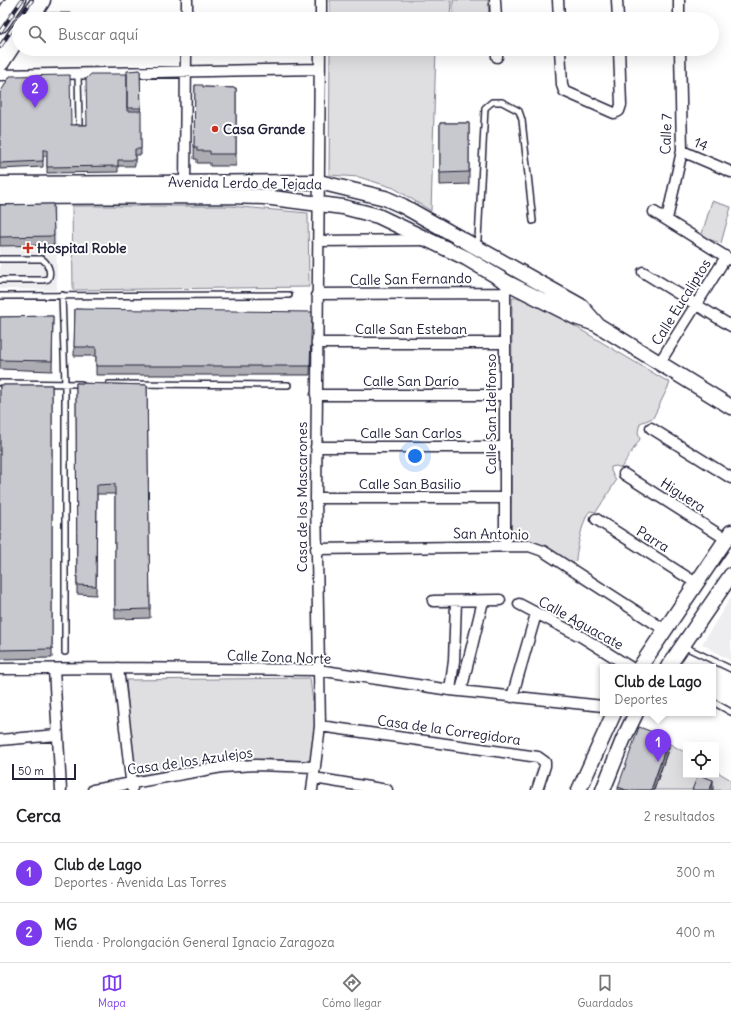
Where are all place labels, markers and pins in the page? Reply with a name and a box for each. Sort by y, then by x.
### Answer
pin: 2 [22,75,48,108]
place label: Casa Grande [223,120,306,138]
marker: Casa Grande [210,124,220,134]
place label: Hospital Roble [37,239,127,257]
marker: Hospital Roble [22,242,34,254]
pin: 1 [645,729,671,762]

